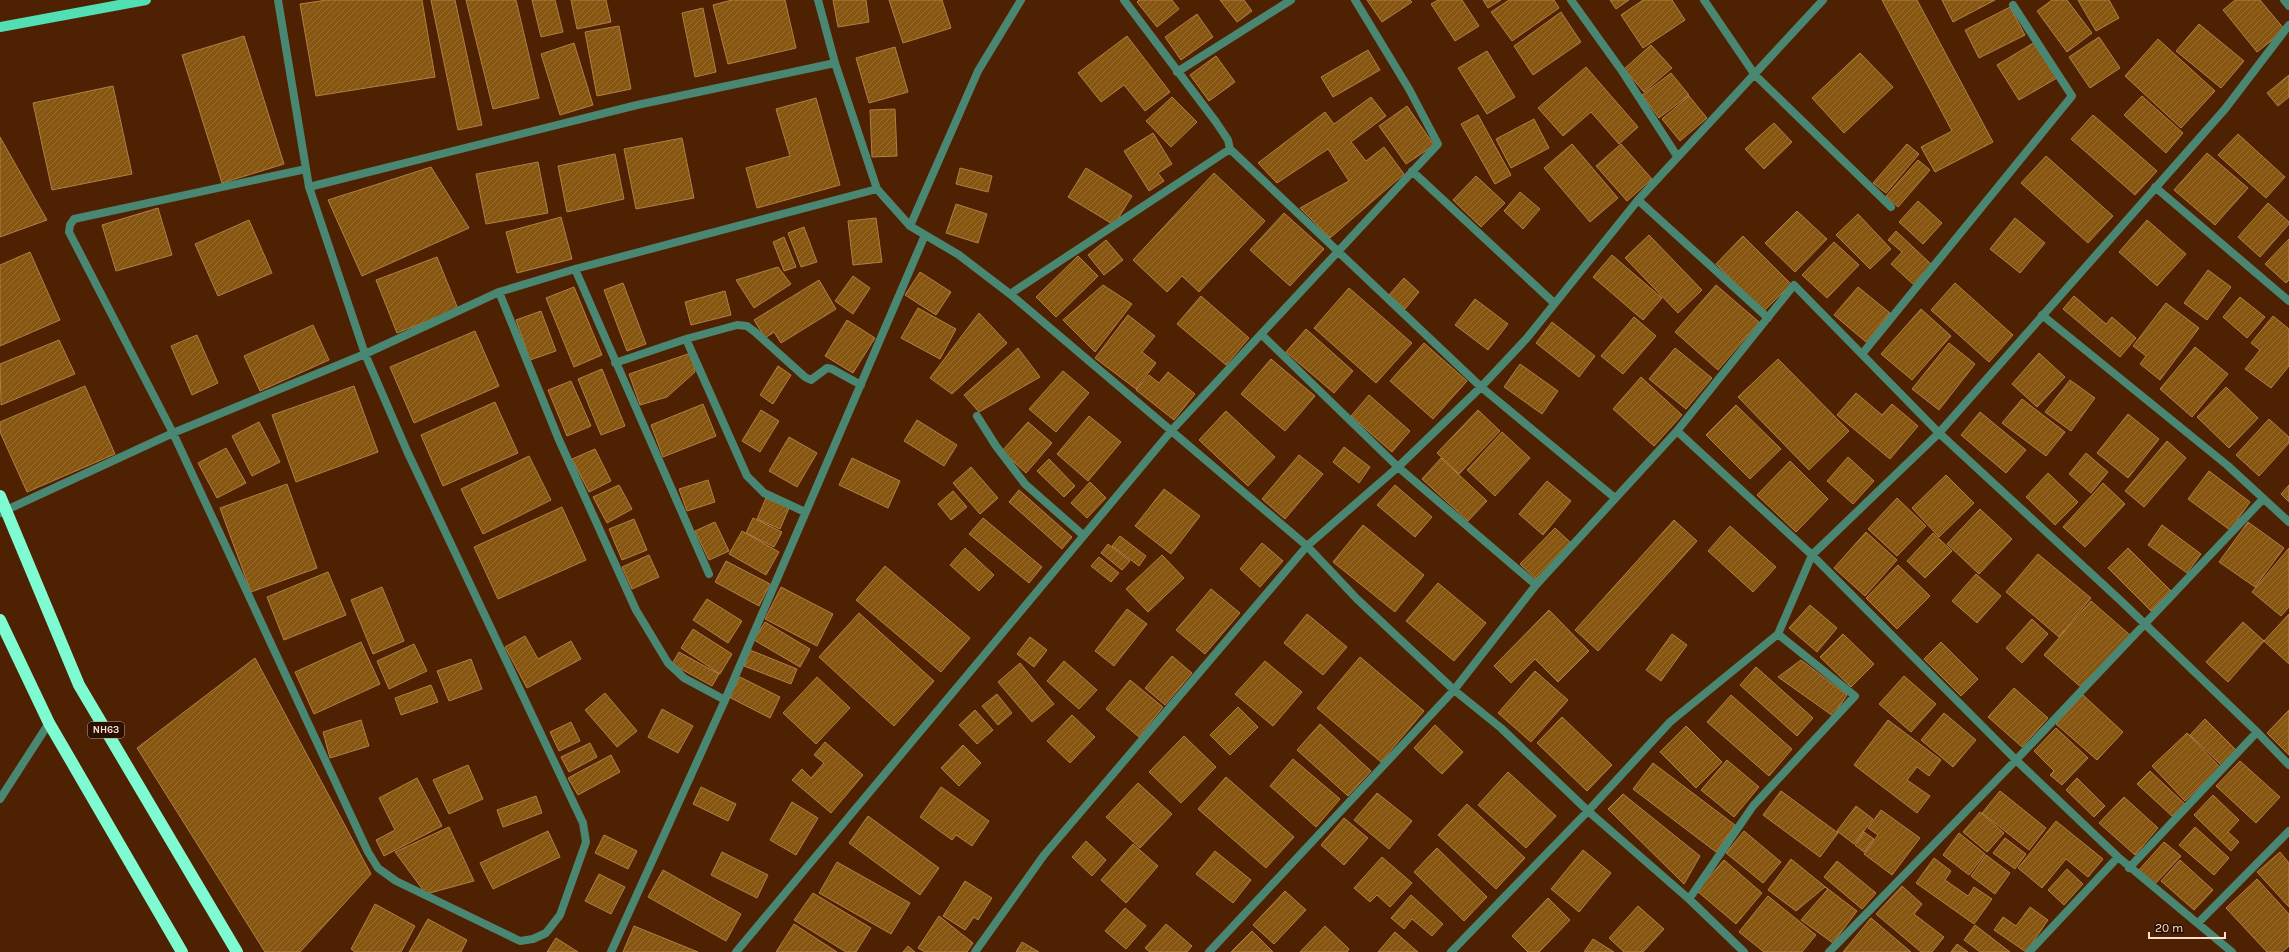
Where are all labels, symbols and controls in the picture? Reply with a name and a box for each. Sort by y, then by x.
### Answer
road number: NH63 [88,722,124,738]
scale bar [2149,914,2225,940]
text: 20 m [2155,921,2183,935]

